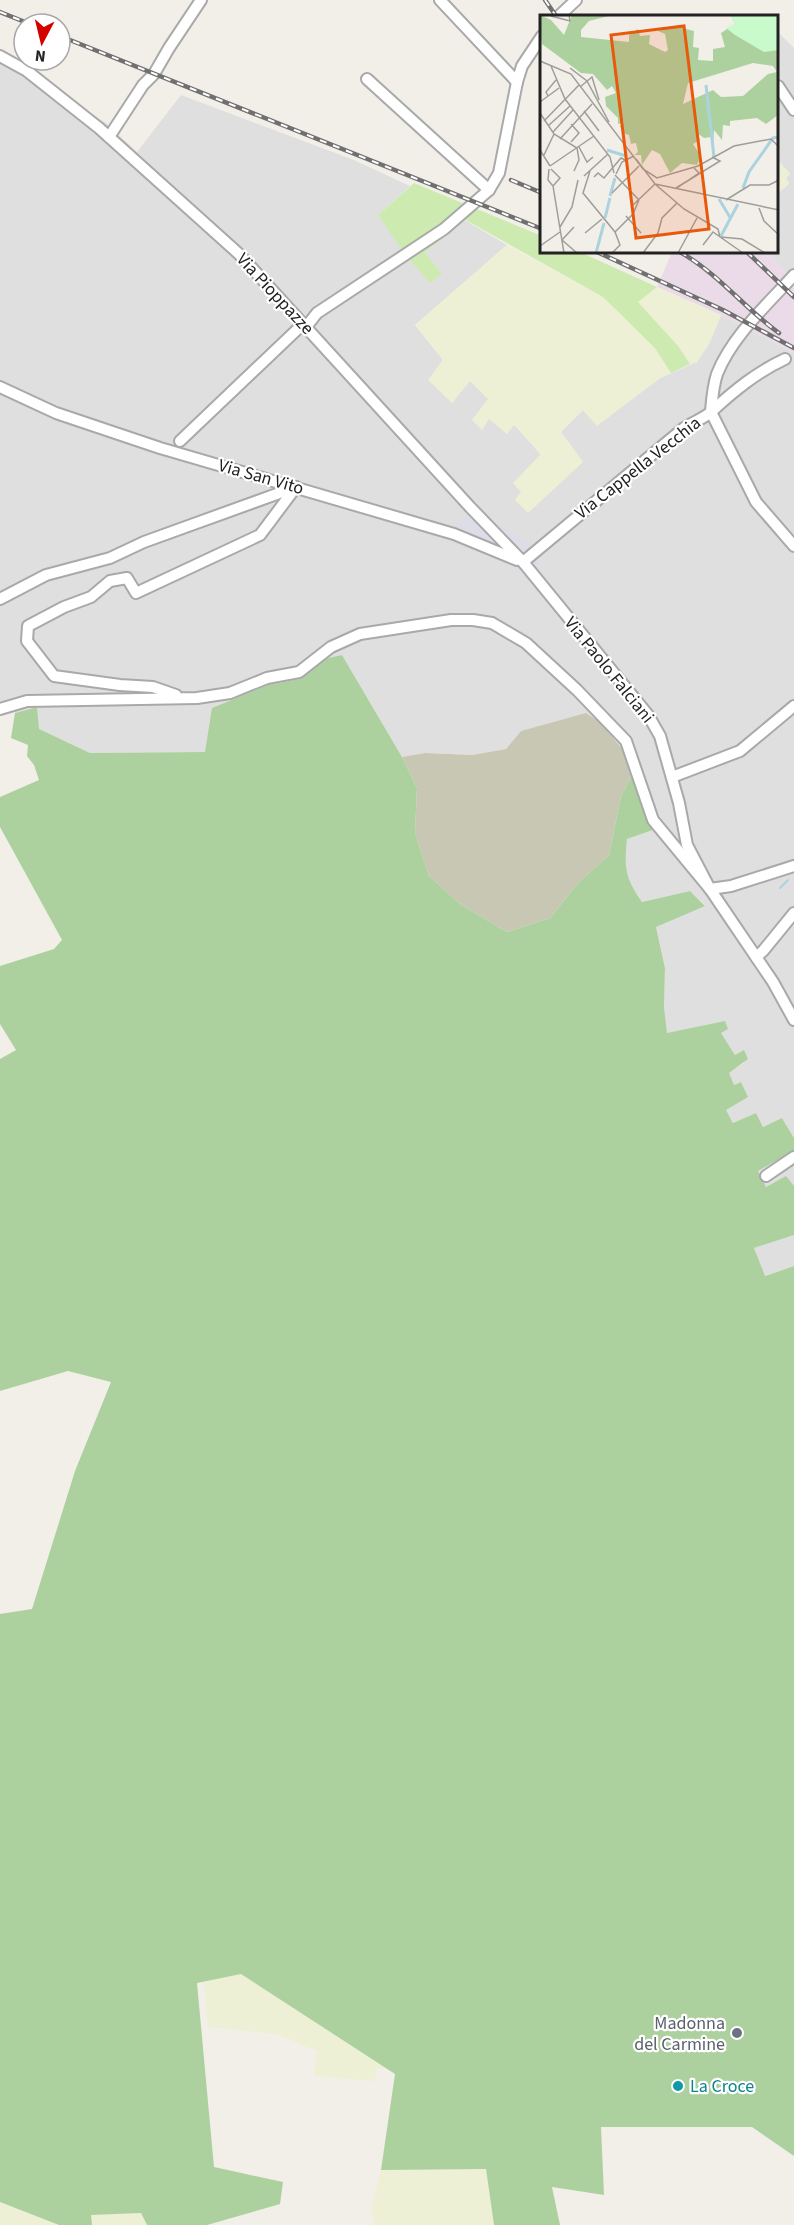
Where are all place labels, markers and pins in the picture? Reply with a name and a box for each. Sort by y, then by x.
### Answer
place label: Madonna del Carmine [634,2011,725,2057]
marker: Madonna del Carmine [730,2026,744,2040]
place label: La Croce [690,2074,754,2099]
marker: La Croce [671,2079,685,2093]

